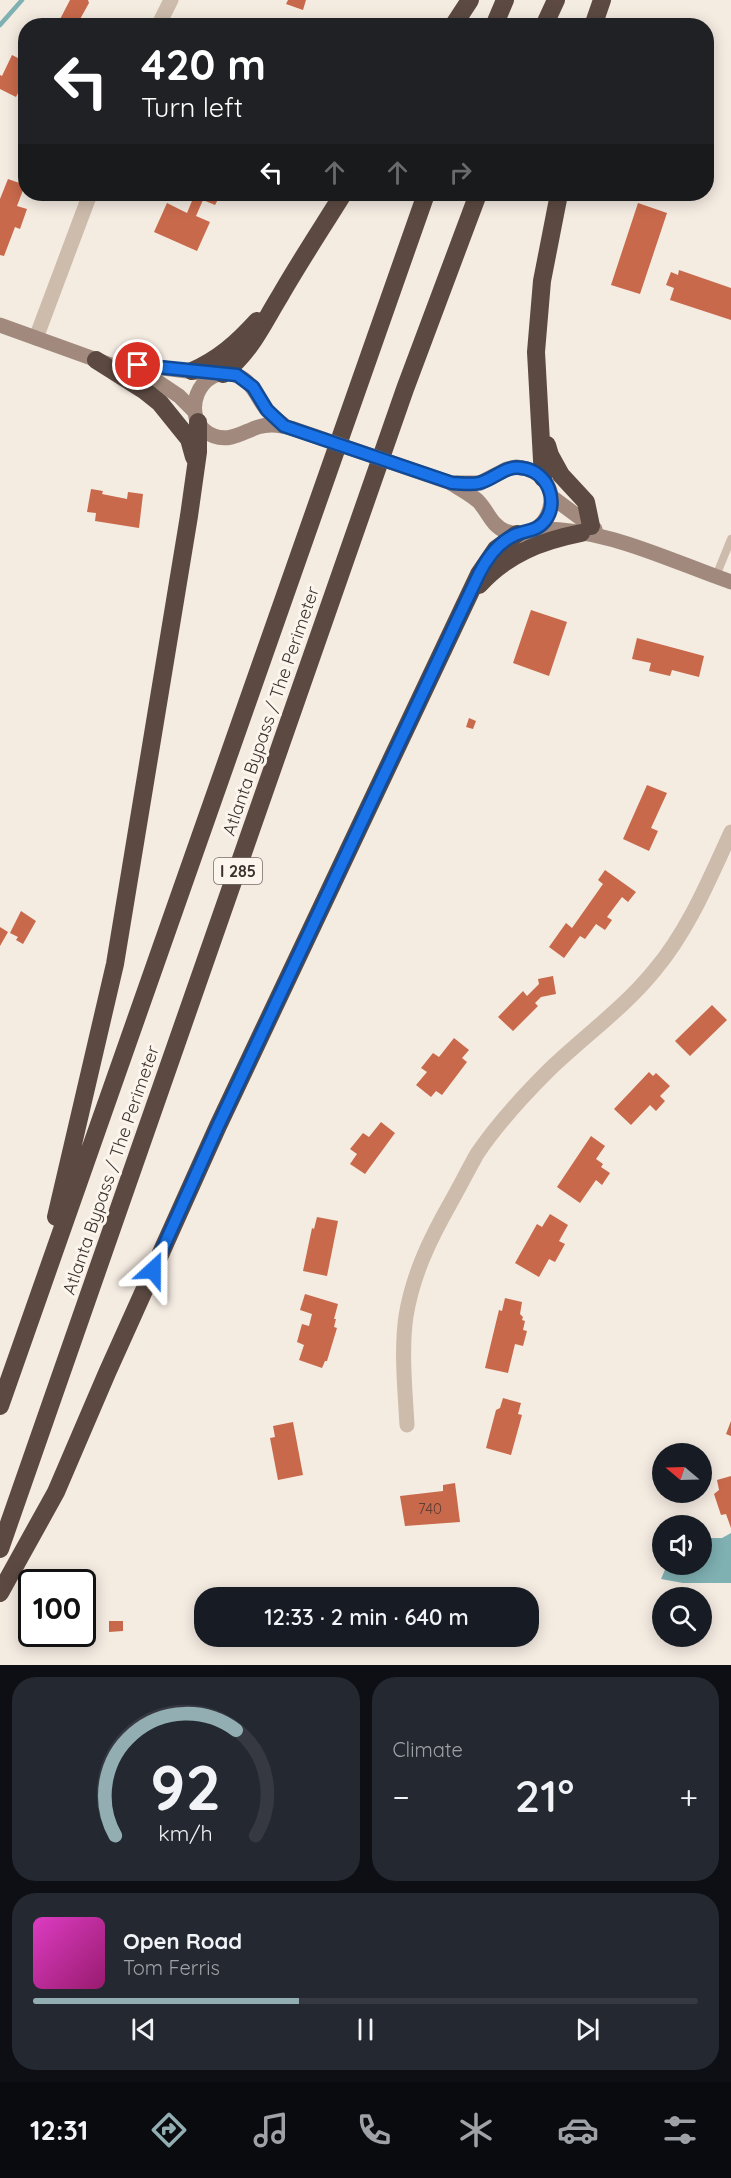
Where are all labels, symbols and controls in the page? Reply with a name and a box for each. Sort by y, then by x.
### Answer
text: 420 m [141,38,266,91]
icon: left [42,42,120,120]
text: Turn left [141,90,243,124]
icon: left [255,156,288,189]
icon: ahead [318,156,351,189]
icon: ahead [381,156,414,189]
icon: right [444,156,477,189]
pin [112,339,163,390]
icon: arrive [121,348,154,381]
street label: Atlanta Bypass / The Perimeter [217,583,324,839]
road number: I 285 [214,858,262,884]
street label: Atlanta Bypass / The Perimeter [57,1042,164,1298]
position arrow [121,1238,185,1302]
north arrow [652,1443,712,1503]
map controls [652,1443,712,1647]
house number: 740 [418,1499,442,1518]
button: sound [652,1515,712,1575]
speed limit sign: 100 [18,1569,96,1647]
button: search [652,1587,712,1647]
text: 12:33 · 2 min · 640 m [264,1603,469,1631]
text: Climate [393,1737,463,1762]
text: 92 [150,1748,221,1826]
text: 21° [515,1767,574,1823]
text: − [393,1776,410,1817]
text: + [679,1776,698,1817]
text: km/h [159,1820,213,1846]
text: Open Road [123,1927,242,1955]
text: Tom Ferris [123,1955,220,1980]
icon: previous [127,2013,160,2046]
icon: pause [349,2013,382,2046]
icon: next [571,2013,604,2046]
icon: directions [148,2109,190,2151]
icon: music [250,2109,292,2151]
icon: phone [353,2109,395,2151]
icon: climate [455,2109,497,2151]
icon: car [557,2109,599,2151]
icon: filters [659,2109,701,2151]
text: 12:31 [30,2113,88,2147]

